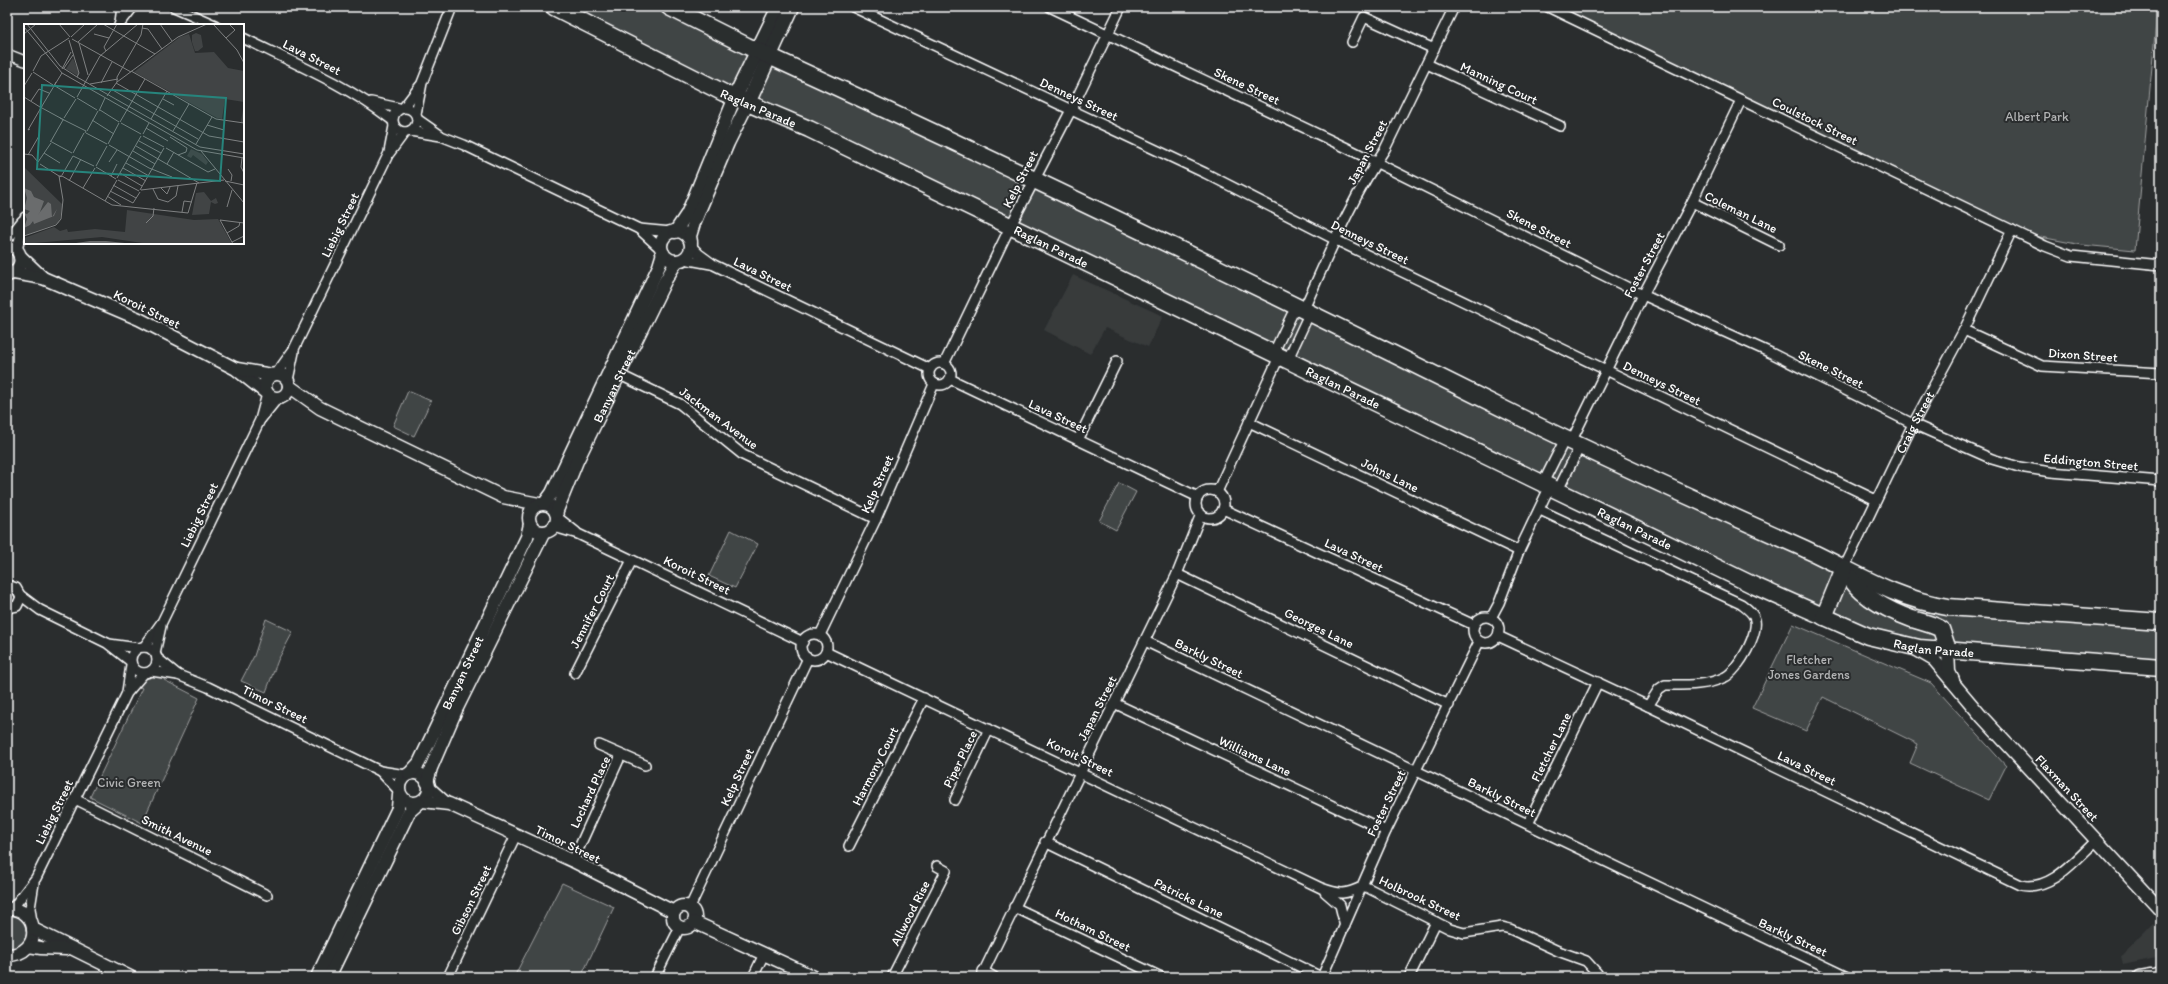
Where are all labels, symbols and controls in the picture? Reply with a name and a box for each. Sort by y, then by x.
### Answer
inset map [24,24,244,244]
street label: Lava Street [280,36,344,78]
street label: Manning Court [1458,59,1540,107]
street label: Skene Street [1212,64,1282,108]
street label: Denneys Street [1037,74,1121,124]
street label: Raglan Parade [718,85,799,130]
street label: Coulstock Street [1770,94,1860,148]
park label: Albert Park [2005,109,2069,124]
street label: Japan Street [1344,117,1390,187]
street label: Kelp Street [999,148,1041,210]
street label: Coleman Lane [1702,188,1780,236]
street label: Liebig Street [318,190,362,260]
street label: Skene Street [1504,205,1574,251]
street label: Denneys Street [1329,217,1411,267]
street label: Raglan Parade [1012,222,1091,270]
street label: Foster Street [1620,229,1668,300]
street label: Lava Street [731,253,795,295]
street label: Koroit Street [111,286,183,332]
street label: Dixon Street [2048,345,2118,365]
street label: Banyan Street [590,346,638,425]
street label: Skene Street [1796,347,1866,391]
street label: Denneys Street [1621,358,1703,408]
street label: Raglan Parade [1303,363,1383,411]
street label: Jackman Avenue [677,384,761,452]
street label: Craig Street [1893,388,1937,456]
street label: Lava Street [1026,396,1090,436]
street label: Eddington Street [2043,450,2139,474]
street label: Kelp Street [858,452,897,515]
street label: Johns Lane [1359,455,1421,495]
street label: Liebig Street [177,480,221,550]
street label: Raglan Parade [1595,504,1675,552]
street label: Lava Street [1322,535,1386,575]
street label: Koroit Street [661,552,733,598]
street label: Jennifer Court [567,571,617,651]
street label: Georges Lane [1282,605,1356,651]
street label: Banyan Street [438,633,486,712]
street label: Barkly Street [1172,635,1246,681]
street label: Raglan Parade [1892,635,1975,660]
park label: Fletcher Jones Gardens [1768,652,1850,682]
street label: Japan Street [1074,673,1120,743]
street label: Timor Street [240,682,310,726]
street label: Fletcher Lane [1528,710,1574,784]
street label: Harmony Court [849,724,901,808]
street label: Piper Place [940,728,980,790]
street label: Williams Lane [1216,733,1294,779]
street label: Koroit Street [1044,734,1116,780]
street label: Kelp Street [717,746,757,808]
street label: Lava Street [1775,747,1839,789]
street label: Flaxman Street [2032,752,2102,824]
street label: Lochard Place [567,754,613,830]
street label: Foster Street [1363,767,1409,839]
street label: Barkly Street [1465,774,1539,820]
park label: Civic Green [97,775,162,790]
street label: Liebig Street [32,777,76,847]
street label: Smith Avenue [139,811,215,859]
street label: Timor Street [533,822,603,866]
street label: Gibson Street [448,862,494,938]
street label: Holbrook Street [1377,872,1463,924]
street label: Patricks Lane [1152,875,1226,921]
street label: Allwood Rise [887,878,933,948]
street label: Hotham Street [1053,905,1133,955]
street label: Barkly Street [1756,915,1830,960]

